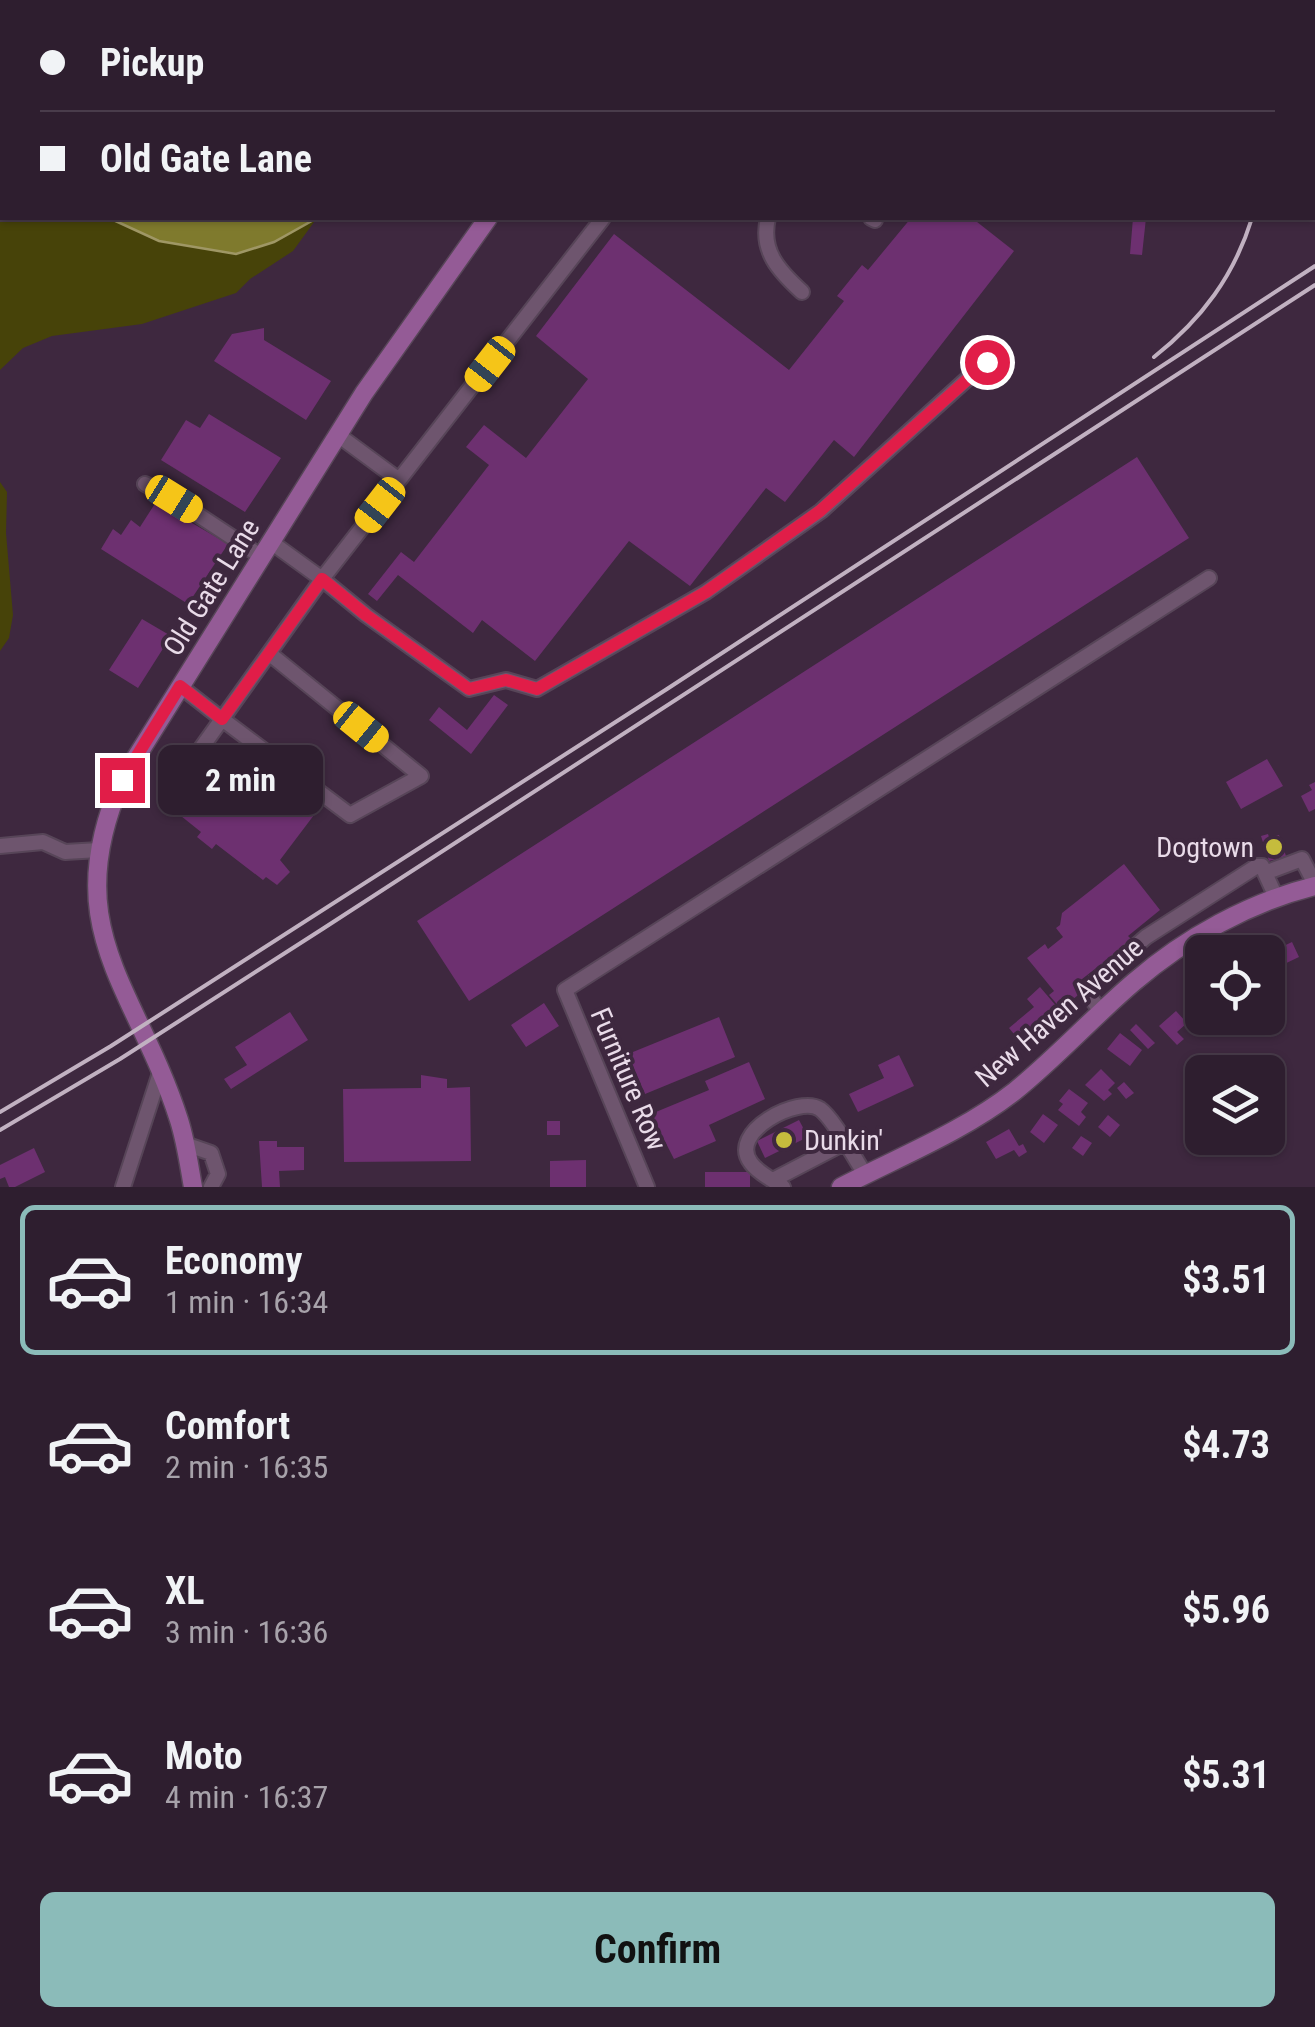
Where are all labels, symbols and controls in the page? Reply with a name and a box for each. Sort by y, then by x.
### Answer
text: Pickup [100,41,204,85]
text: Old Gate Lane [100,137,312,181]
car [460,331,520,397]
route start [965,340,1010,385]
car [141,470,207,528]
car [350,472,410,538]
street label: Old Gate Lane [156,513,266,662]
car [328,696,394,758]
callout: 2 min [157,745,322,815]
route end [100,758,145,803]
text: 2 min [205,761,276,799]
place label: Dogtown [1156,831,1254,864]
marker: Dogtown [1263,836,1285,858]
street label: New Haven Avenue [969,931,1150,1094]
map controls [1185,935,1285,1155]
button: locate [1185,935,1285,1035]
street label: Furniture Row [584,1003,673,1156]
button: layers [1185,1055,1285,1155]
place label: Dunkin' [804,1124,883,1157]
marker: Dunkin' [773,1129,795,1151]
icon: car [45,1235,135,1325]
text: Economy [165,1239,302,1283]
text: $3.51 [1182,1258,1270,1302]
text: 1 min · 16:34 [165,1283,328,1321]
icon: car [45,1400,135,1490]
text: Comfort [165,1404,290,1448]
text: $4.73 [1182,1423,1270,1467]
text: 2 min · 16:35 [165,1448,328,1486]
icon: car [45,1565,135,1655]
text: XL [165,1569,204,1613]
text: $5.96 [1182,1588,1270,1632]
text: 3 min · 16:36 [165,1613,328,1651]
icon: car [45,1730,135,1820]
text: Moto [165,1734,243,1778]
text: $5.31 [1182,1753,1270,1797]
text: 4 min · 16:37 [165,1778,328,1816]
button: Confirm [40,1892,1275,2007]

